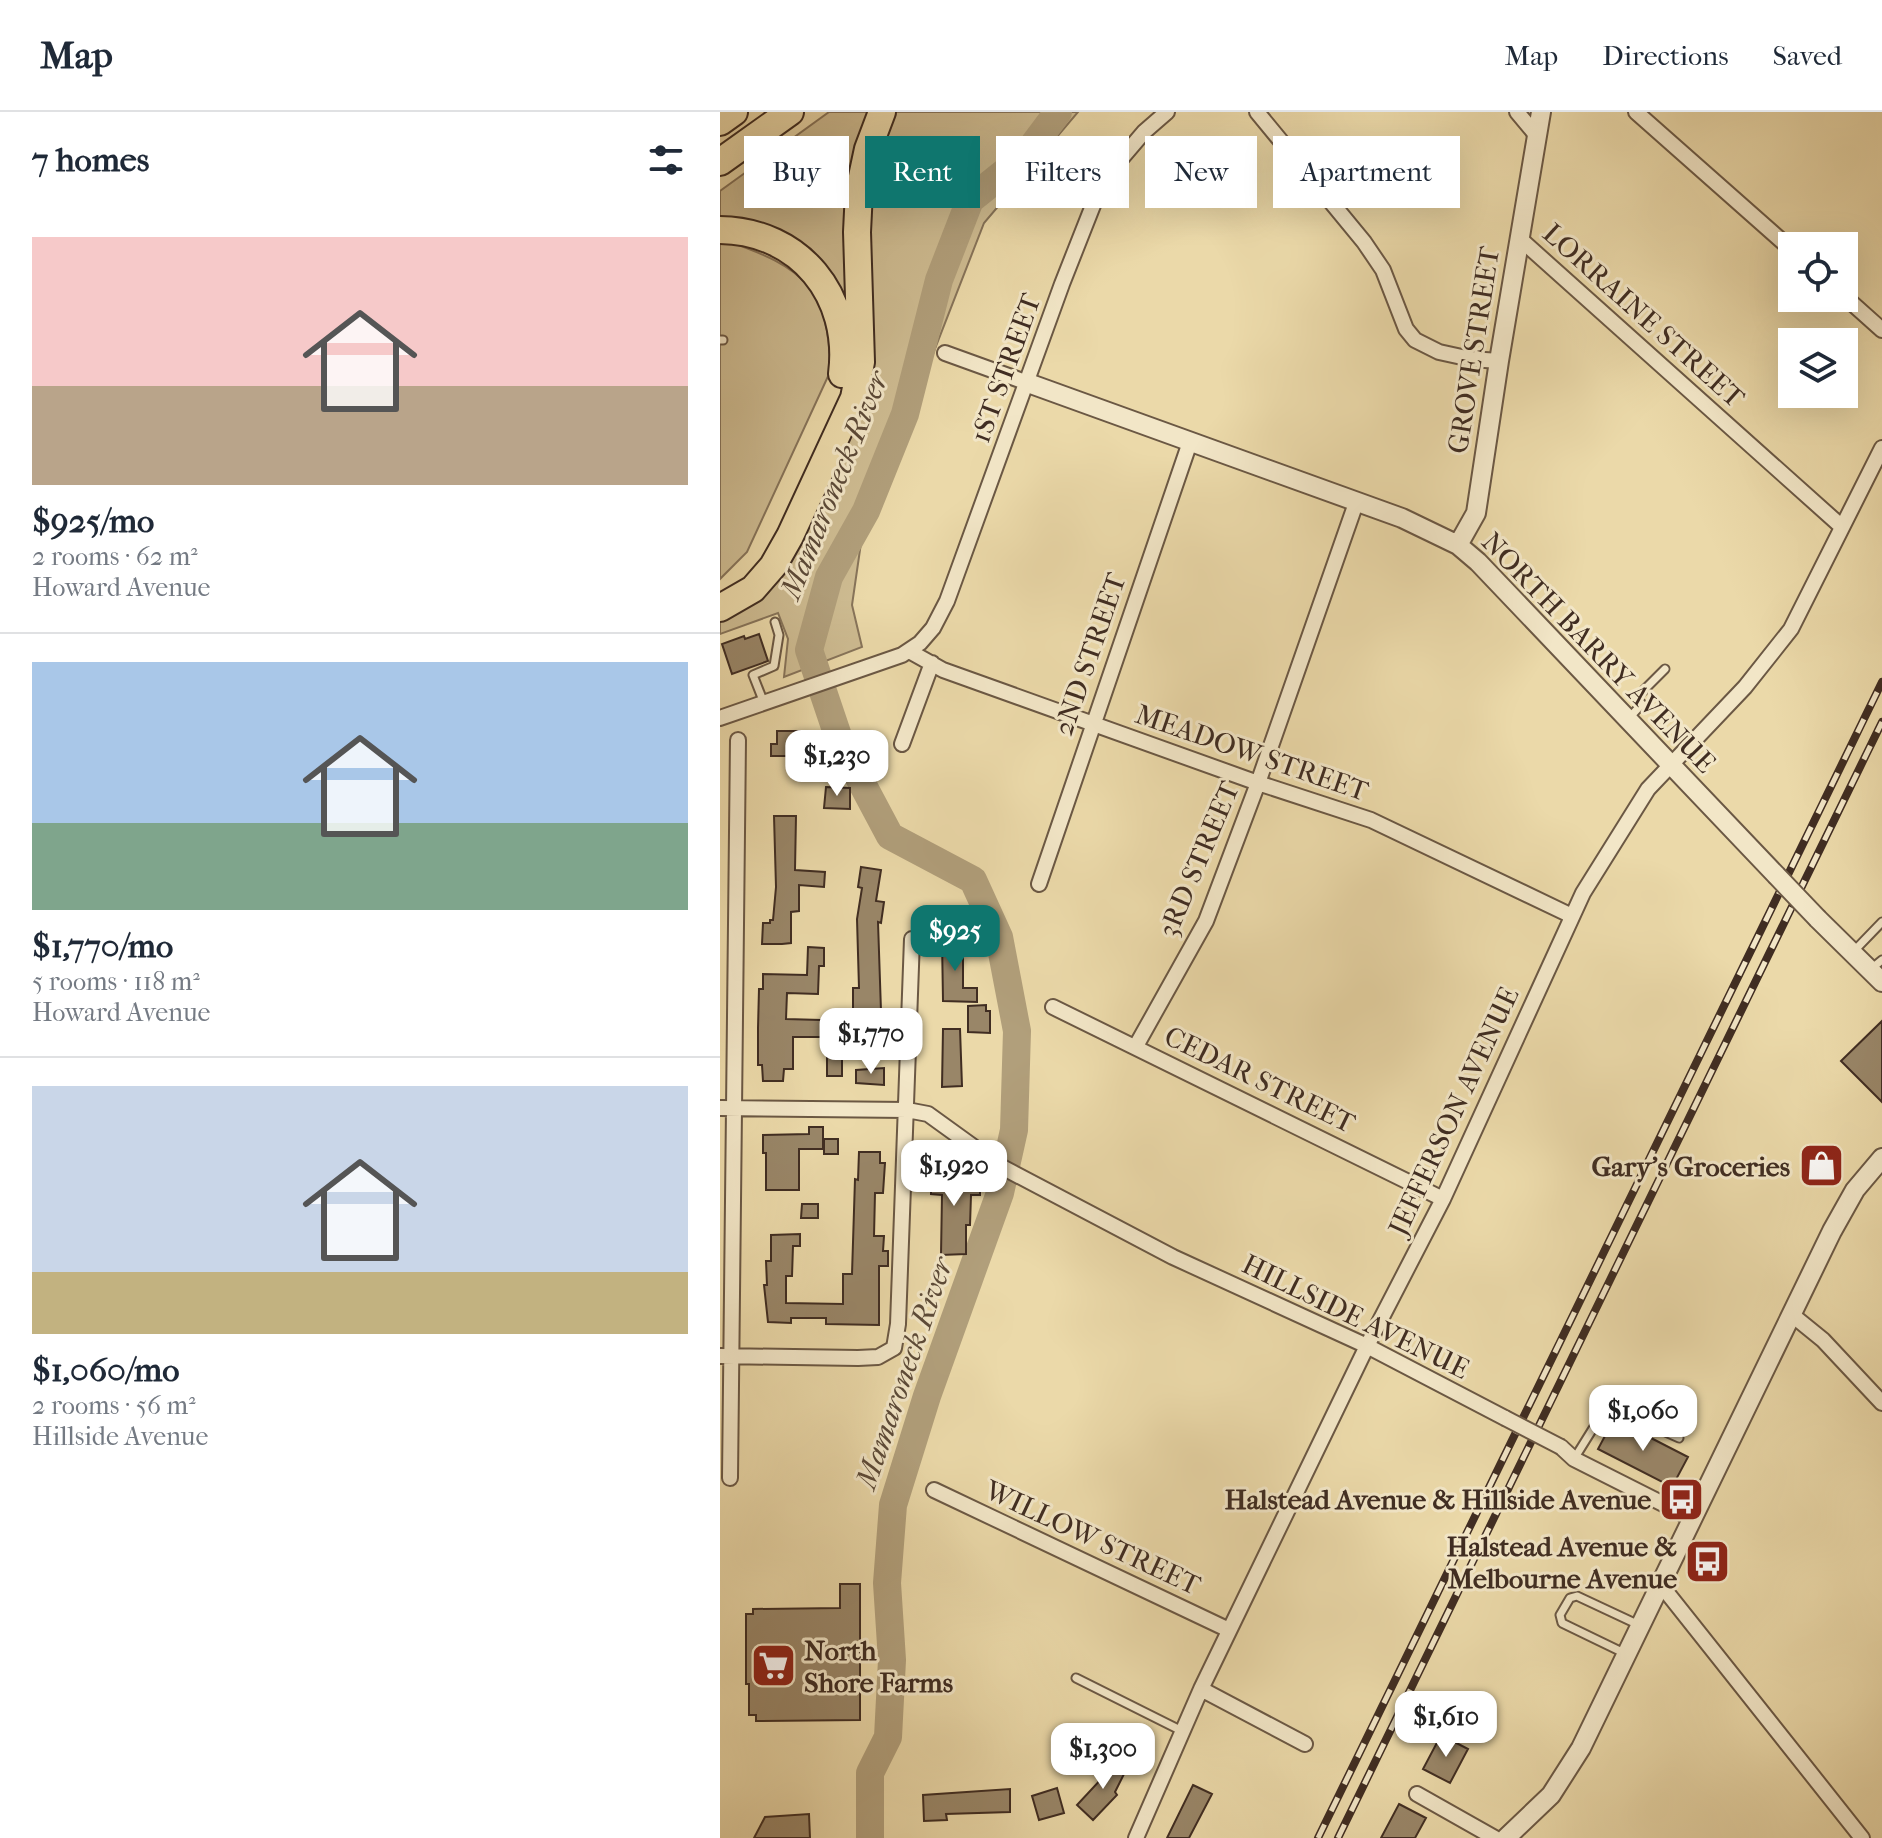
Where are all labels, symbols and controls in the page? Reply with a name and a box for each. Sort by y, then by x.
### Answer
text: Map [40,33,113,78]
text: Map [1505,39,1558,72]
text: Directions [1602,39,1729,72]
text: Saved [1773,39,1842,72]
chip: Buy [744,136,849,208]
chip: Rent [865,136,980,208]
chip: Filters [996,136,1129,208]
chip: New [1145,136,1257,208]
chip: Apartment [1273,136,1460,208]
icon: filters [644,138,688,182]
text: 7 homes [32,140,149,180]
street label: LORRAINE STREET [1536,216,1752,415]
map controls [1778,232,1858,408]
button: locate [1778,232,1858,312]
street label: GROVE STREET [1441,243,1506,456]
street label: 1ST STREET [963,288,1048,447]
icon: home [288,289,432,433]
button: layers [1778,328,1858,408]
water label: Mamaroneck River [772,364,897,606]
text: $925/mo [32,501,154,541]
street label: NORTH BARRY AVENUE [1475,525,1722,779]
text: 2 rooms · 62 m² [32,541,198,572]
street label: 2ND STREET [1046,568,1133,740]
text: Howard Avenue [32,572,210,603]
street label: MEADOW STREET [1131,697,1374,808]
icon: home [288,714,432,858]
pin: $1,230 [772,730,902,798]
text: $1,230 [803,740,871,771]
street label: 3RD STREET [1151,775,1246,942]
pin: $925 [908,905,1002,973]
text: $925 [929,915,981,946]
text: $1,770/mo [32,926,173,966]
text: 5 rooms · 118 m² [32,966,200,997]
street label: JEFFERSON AVENUE [1381,982,1526,1243]
text: Howard Avenue [32,997,210,1028]
pin: $1,770 [806,1008,936,1076]
text: $1,770 [838,1018,904,1049]
street label: CEDAR STREET [1159,1019,1361,1140]
icon: home [288,1138,432,1282]
pin: $1,920 [889,1140,1019,1208]
shop icon: Gary's Groceries [1797,1142,1845,1190]
text: $1,920 [919,1150,989,1181]
place label: Gary's Groceries [1592,1150,1790,1183]
street label: HILLSIDE AVENUE [1237,1247,1475,1386]
water label: Mamaroneck River [848,1251,961,1495]
text: $1,060/mo [32,1350,179,1390]
pin: $1,060 [1578,1385,1708,1453]
text: 2 rooms · 56 m² [32,1390,196,1421]
text: $1,060 [1607,1395,1679,1426]
text: Hillside Avenue [32,1421,208,1452]
street label: WILLOW STREET [979,1473,1207,1602]
bus stop icon: Halstead Avenue & Hillside Avenue [1658,1475,1706,1523]
place label: Halstead Avenue & Hillside Avenue [1225,1483,1651,1516]
place label: Halstead Avenue & Melbourne Avenue [1446,1530,1677,1595]
bus stop icon: Halstead Avenue & Melbourne Avenue [1684,1538,1732,1586]
place label: North Shore Farms [804,1634,953,1699]
supermarket icon: North Shore Farms [749,1642,797,1690]
pin: $1,610 [1381,1691,1511,1759]
text: $1,610 [1413,1701,1479,1732]
pin: $1,300 [1038,1723,1168,1791]
text: $1,300 [1069,1733,1137,1764]

